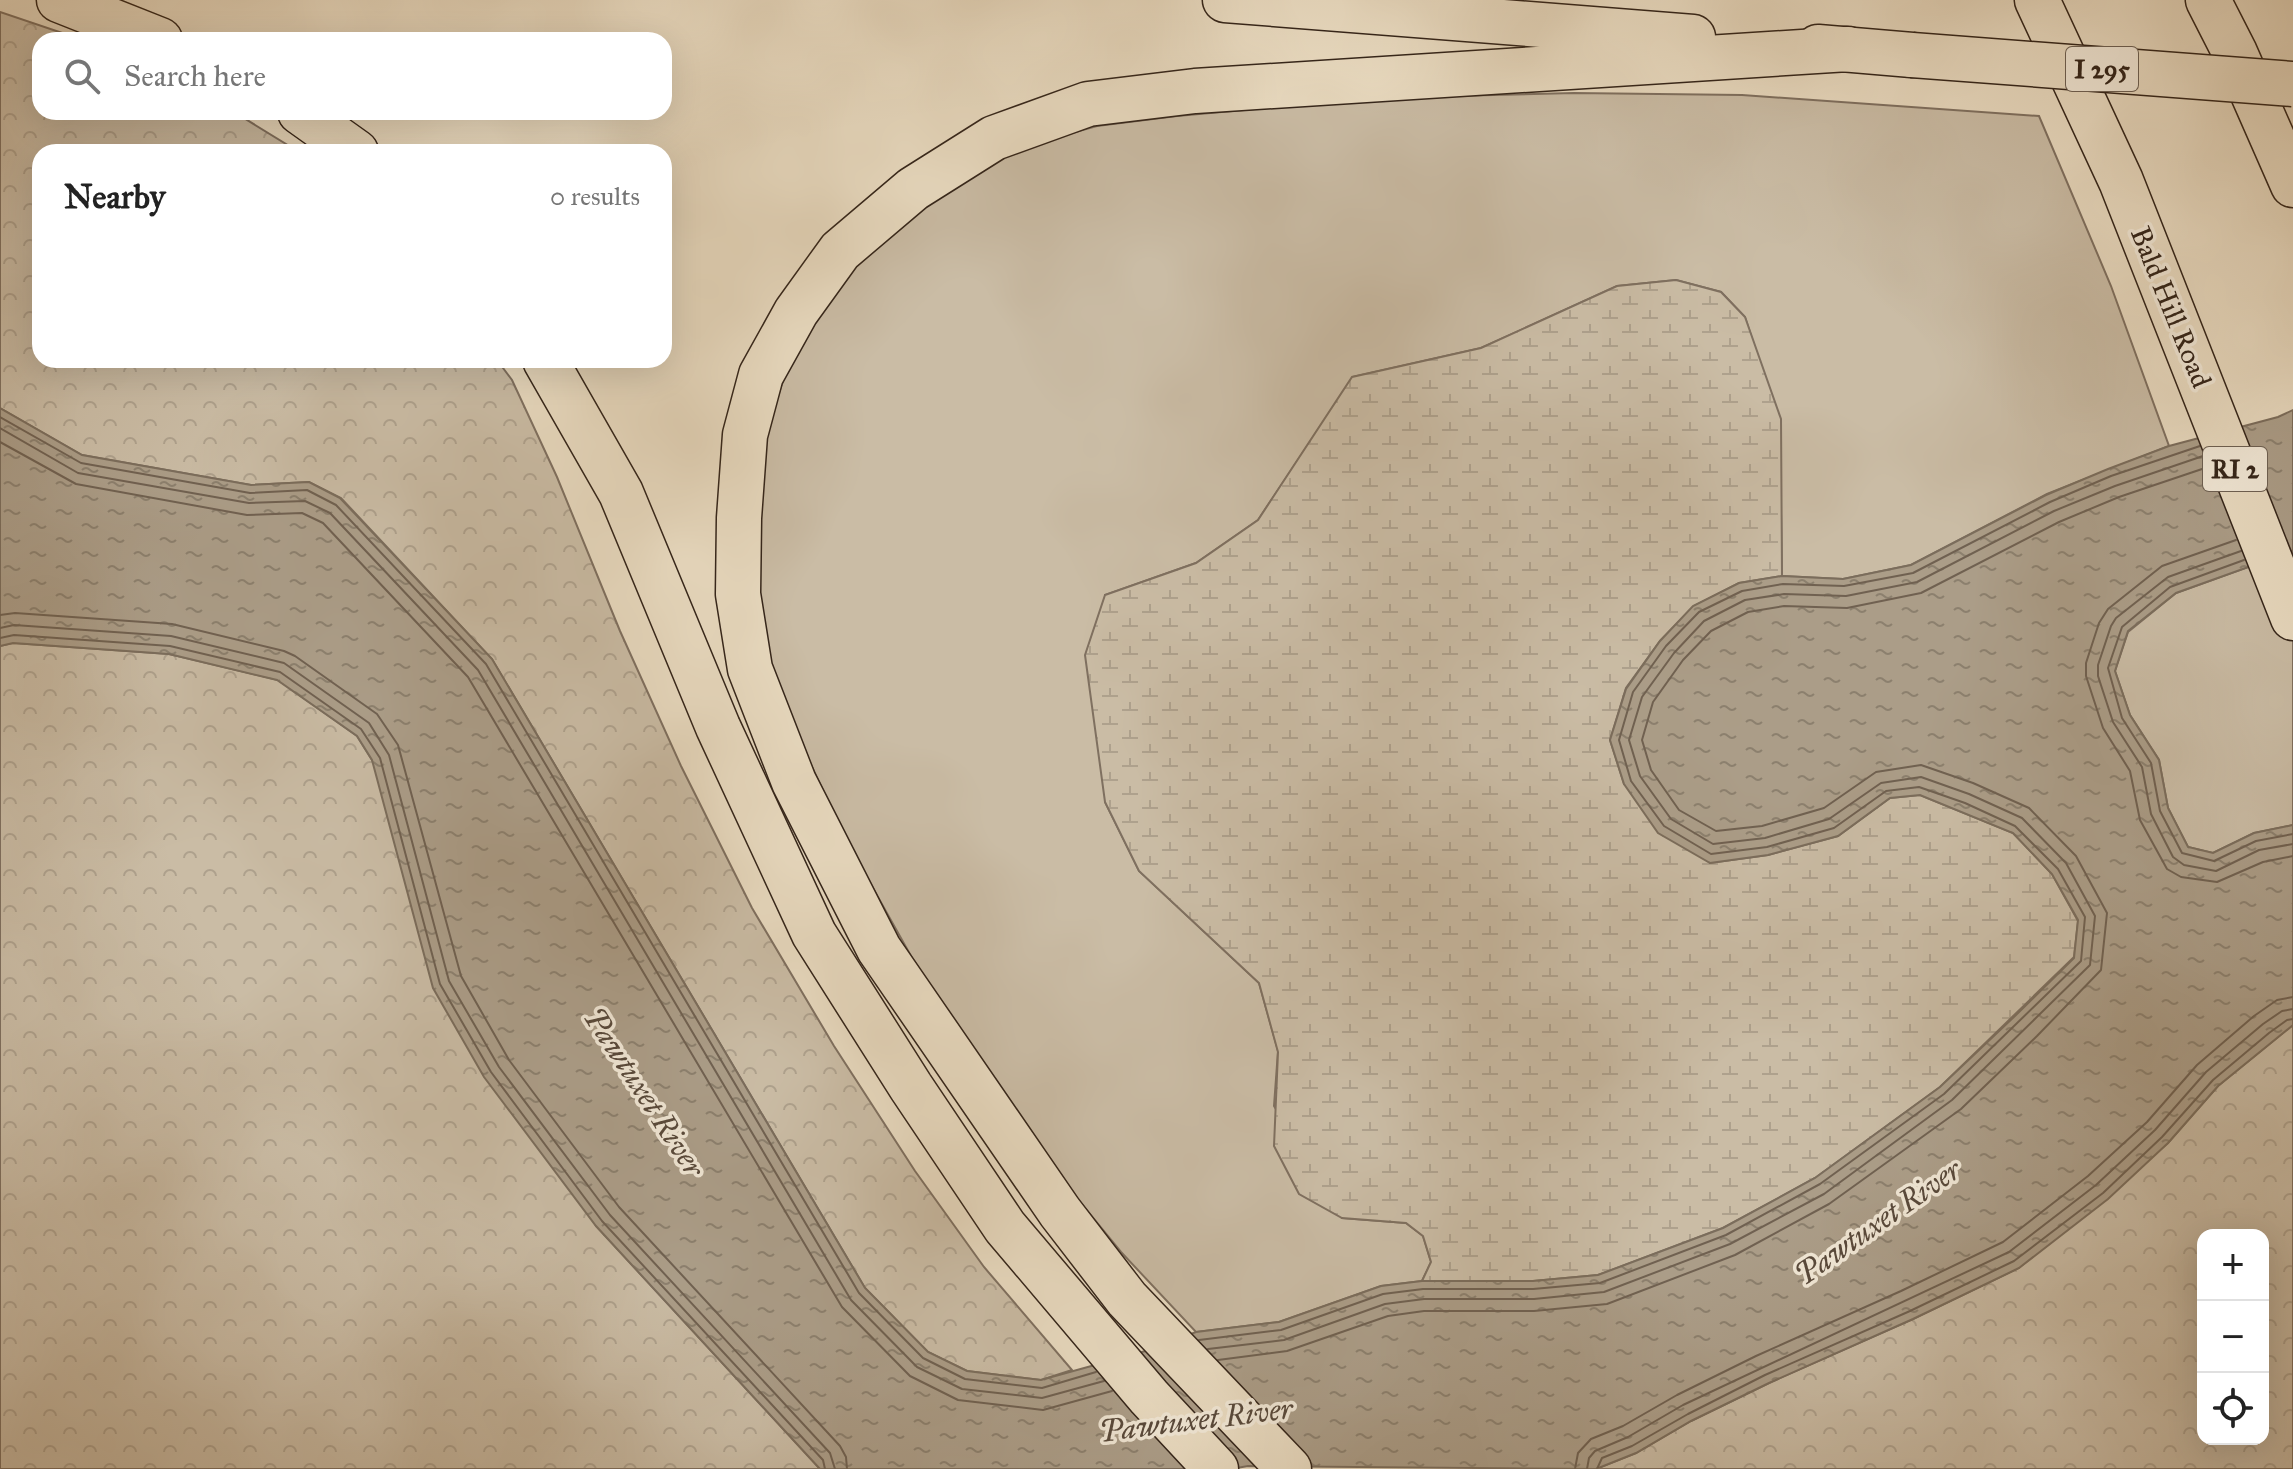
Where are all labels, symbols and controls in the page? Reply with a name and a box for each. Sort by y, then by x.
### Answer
search box [32,32,672,120]
road number: I 295 [2066,47,2138,91]
icon: search [60,54,104,98]
text: Search here [124,58,266,94]
text: Nearby [64,176,166,217]
text: 0 results [550,180,640,212]
street label: Bald Hill Road [2123,221,2219,393]
road number: RI 2 [2203,447,2267,491]
water label: Pawtuxet River [576,1001,713,1185]
water label: Pawtuxet River [1788,1151,1969,1292]
map controls [2197,1229,2269,1445]
button: + [2197,1229,2269,1301]
button: − [2197,1301,2269,1373]
button: locate [2197,1373,2269,1445]
water label: Pawtuxet River [1097,1390,1296,1450]

